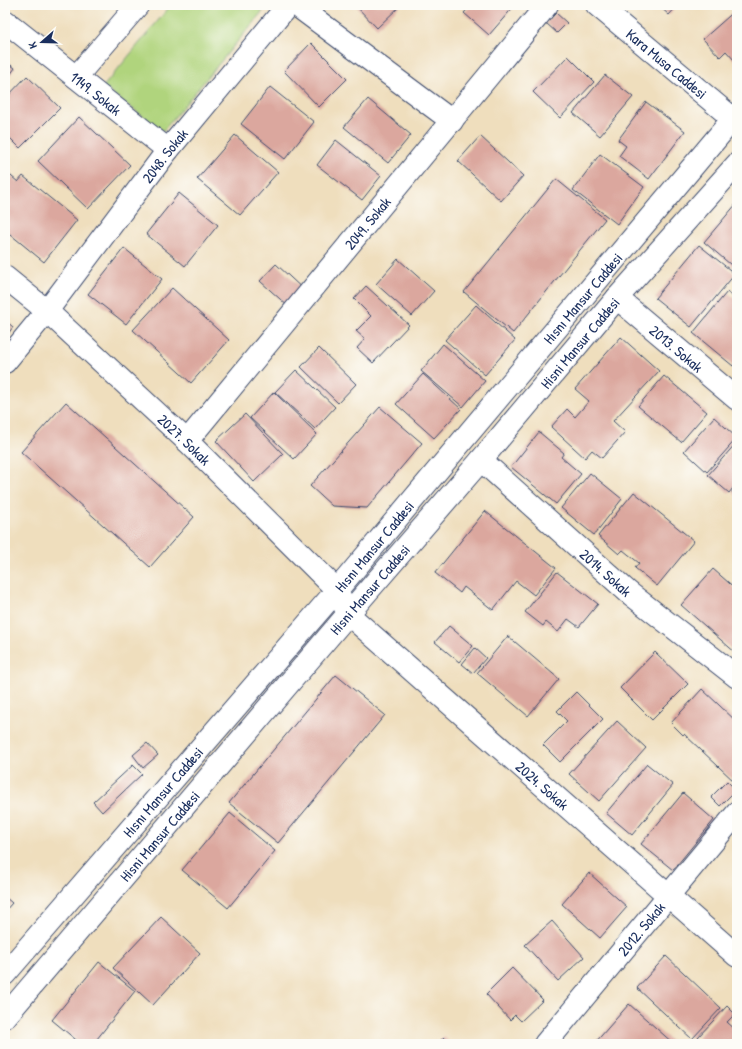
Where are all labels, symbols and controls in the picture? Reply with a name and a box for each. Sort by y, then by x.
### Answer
north arrow [22,22,62,62]
street label: Kara Musa Caddesi [622,23,712,103]
text: K [25,40,40,51]
street label: 1149. Sokak [66,66,126,120]
street label: 2048. Sokak [137,124,192,187]
street label: 2049. Sokak [339,192,395,254]
street label: Hısnı Mansur Caddesi [538,248,627,348]
street label: Hisni Mansur Caddesi [535,292,624,393]
street label: 2013. Sokak [645,320,708,377]
street label: 2027. Sokak [153,409,216,470]
street label: Hısnı Mansur Caddesi [329,496,418,596]
street label: Hisni Mansur Caddesi [325,539,414,639]
street label: 2014. Sokak [576,543,636,601]
street label: Hısnı Mansur Caddesi [118,742,208,841]
street label: 2024. Sokak [511,756,574,814]
street label: Hisni Mansur Caddesi [115,786,204,886]
street label: 2012. Sokak [612,897,669,960]

